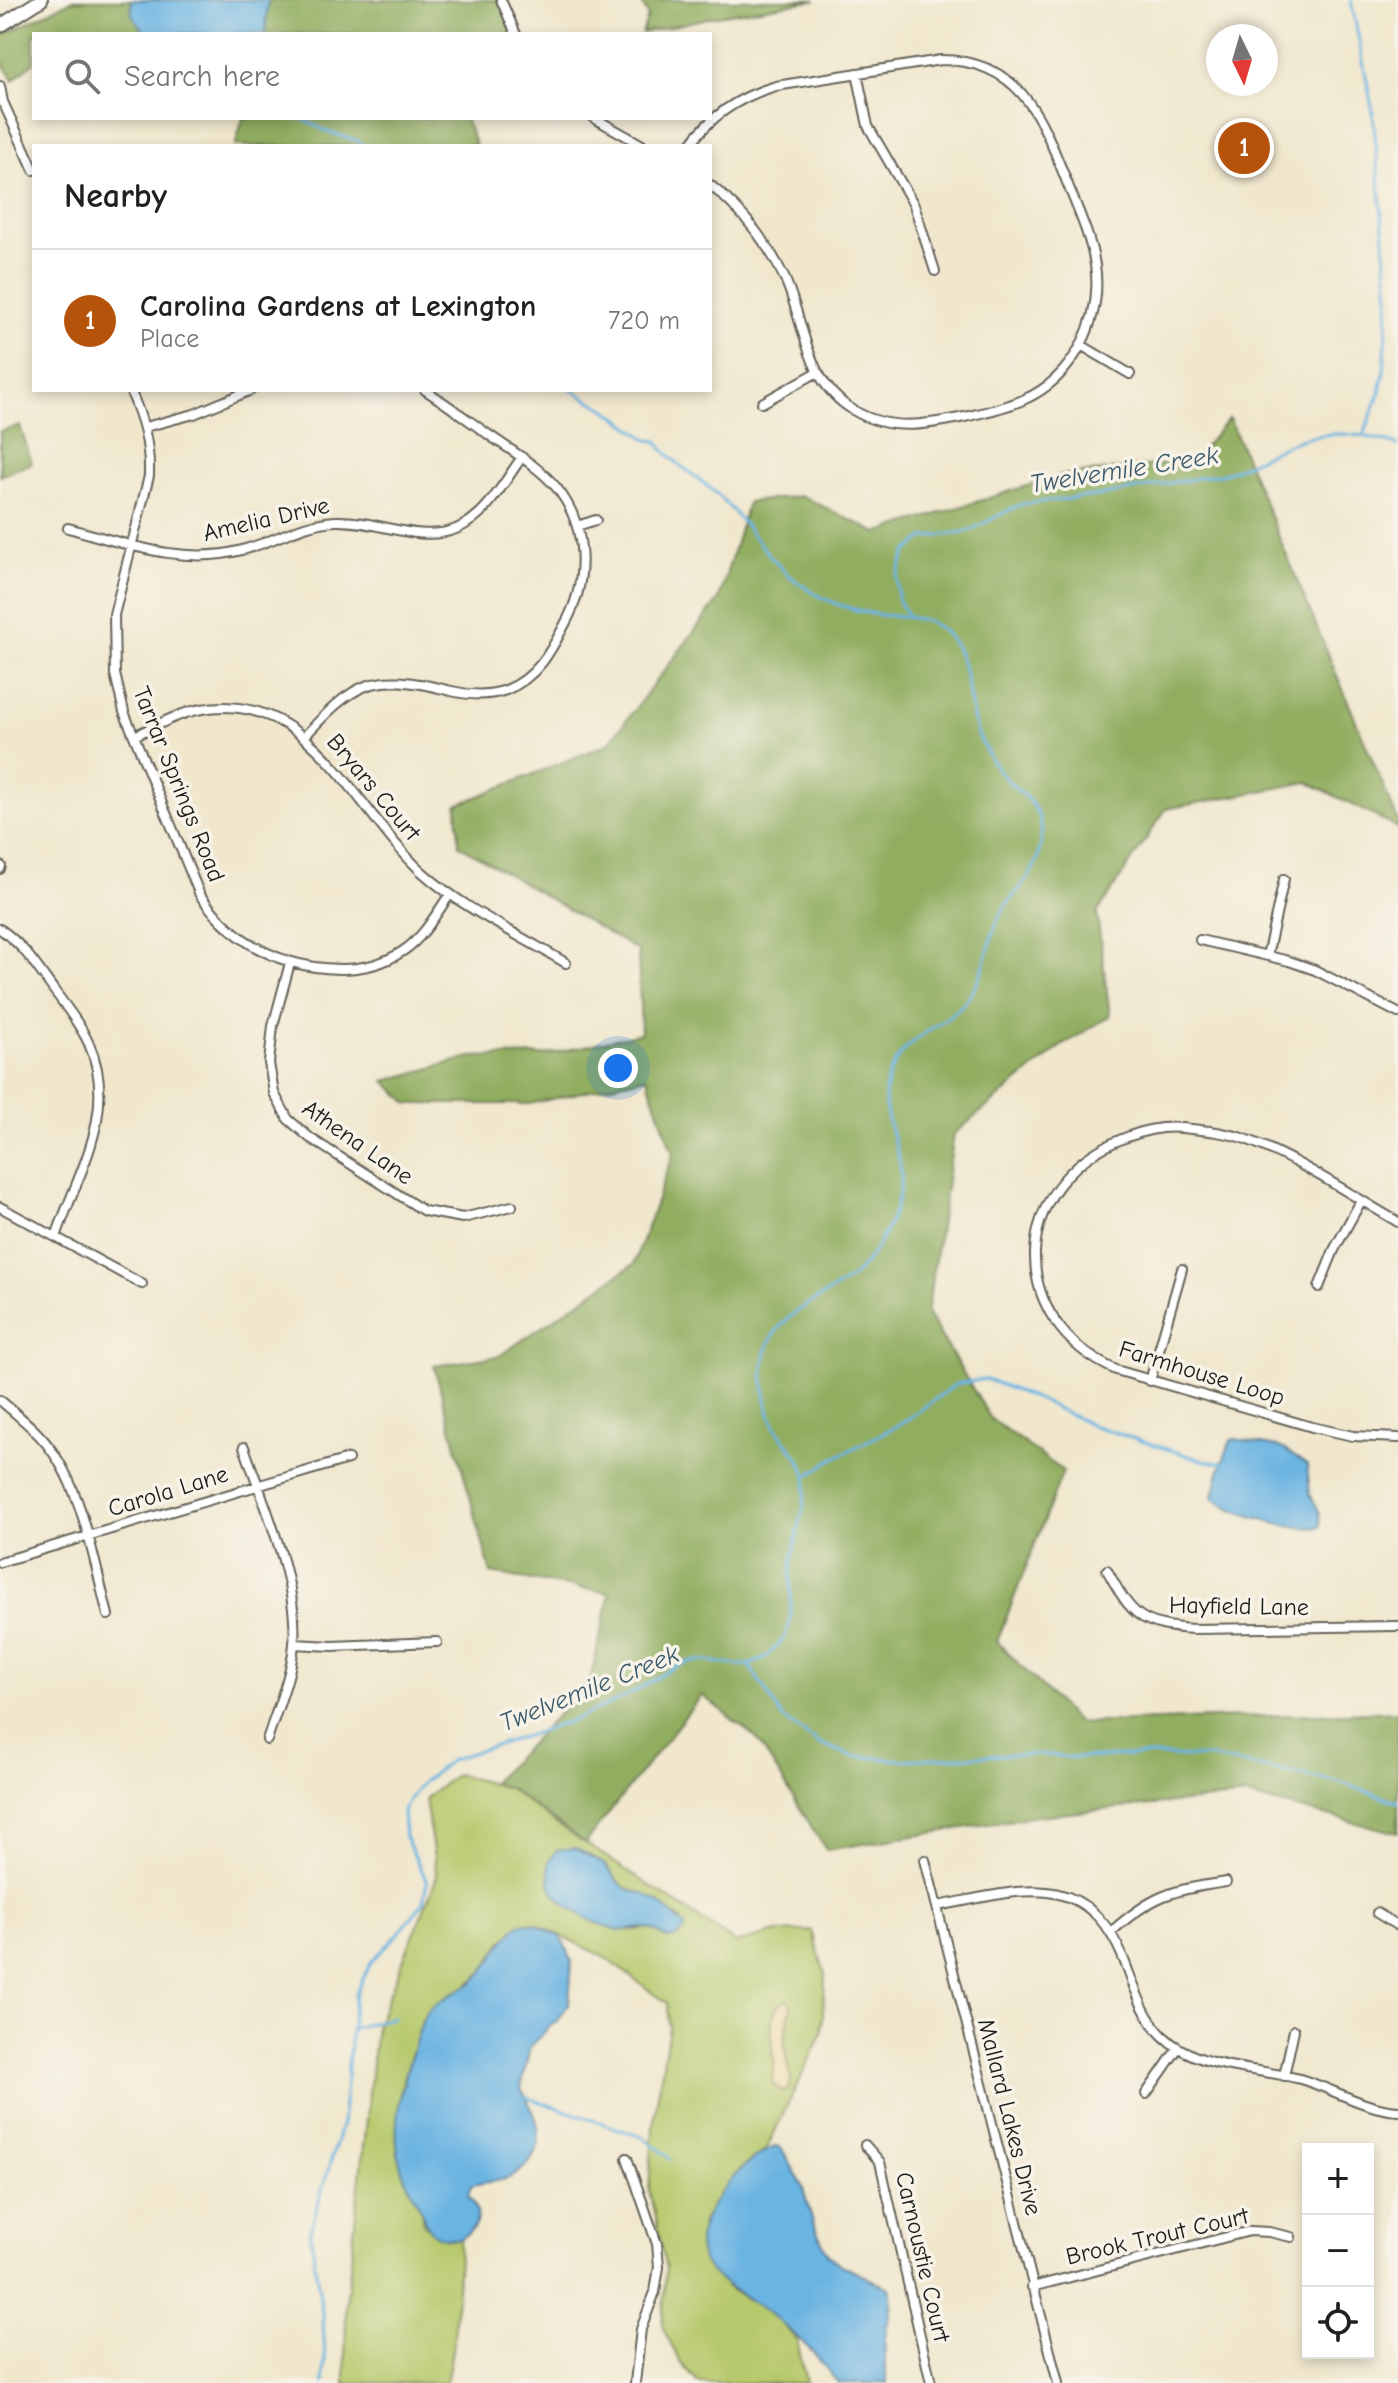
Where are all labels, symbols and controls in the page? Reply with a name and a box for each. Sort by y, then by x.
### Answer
north arrow [1206,24,1278,96]
search box [32,32,712,120]
icon: search [60,54,104,98]
text: Search here [124,59,280,94]
pin: 1 [1218,118,1270,178]
text: Nearby [64,176,167,216]
text: Carolina Gardens at Lexington [140,289,536,324]
text: 1 [85,306,95,336]
text: 720 m [608,306,680,336]
text: Place [140,324,199,354]
water label: Twelvemile Creek [1028,440,1221,500]
street label: Amelia Drive [200,491,332,547]
street label: Tarrar Springs Road [127,682,231,886]
street label: Bryars Court [321,728,427,847]
your location [598,1048,638,1088]
street label: Athena Lane [297,1094,419,1190]
street label: Farmhouse Loop [1116,1335,1288,1411]
street label: Carola Lane [105,1460,231,1522]
street label: Hayfield Lane [1169,1591,1309,1621]
water label: Twelvemile Creek [495,1639,684,1739]
street label: Mallard Lakes Drive [972,2016,1048,2218]
map controls [1302,2143,1374,2359]
button: + [1302,2143,1374,2215]
street label: Carnoustie Court [890,2169,956,2346]
street label: Brook Trout Court [1063,2201,1252,2271]
button: − [1302,2215,1374,2287]
button: locate [1302,2287,1374,2359]

